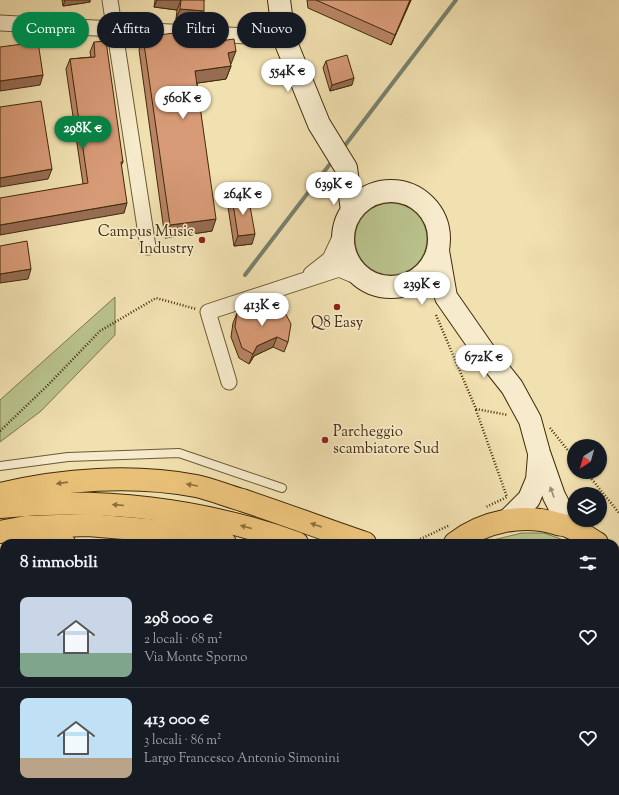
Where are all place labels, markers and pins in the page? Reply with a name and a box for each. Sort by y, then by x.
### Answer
pin: 554K € [255,59,321,93]
pin: 560K € [150,86,216,120]
pin: 298K € [50,116,116,150]
pin: 639K € [301,172,367,206]
pin: 264K € [210,182,276,216]
place label: Campus Music Industry [98,222,195,260]
marker: Campus Music Industry [197,235,207,245]
pin: 239K € [389,272,455,306]
pin: 413K € [229,293,295,327]
marker: Q8 Easy [332,302,342,312]
place label: Q8 Easy [311,313,364,334]
pin: 672K € [451,345,517,379]
place label: Parcheggio scambiatore Sud [333,422,440,460]
marker: Parcheggio scambiatore Sud [320,435,330,445]

